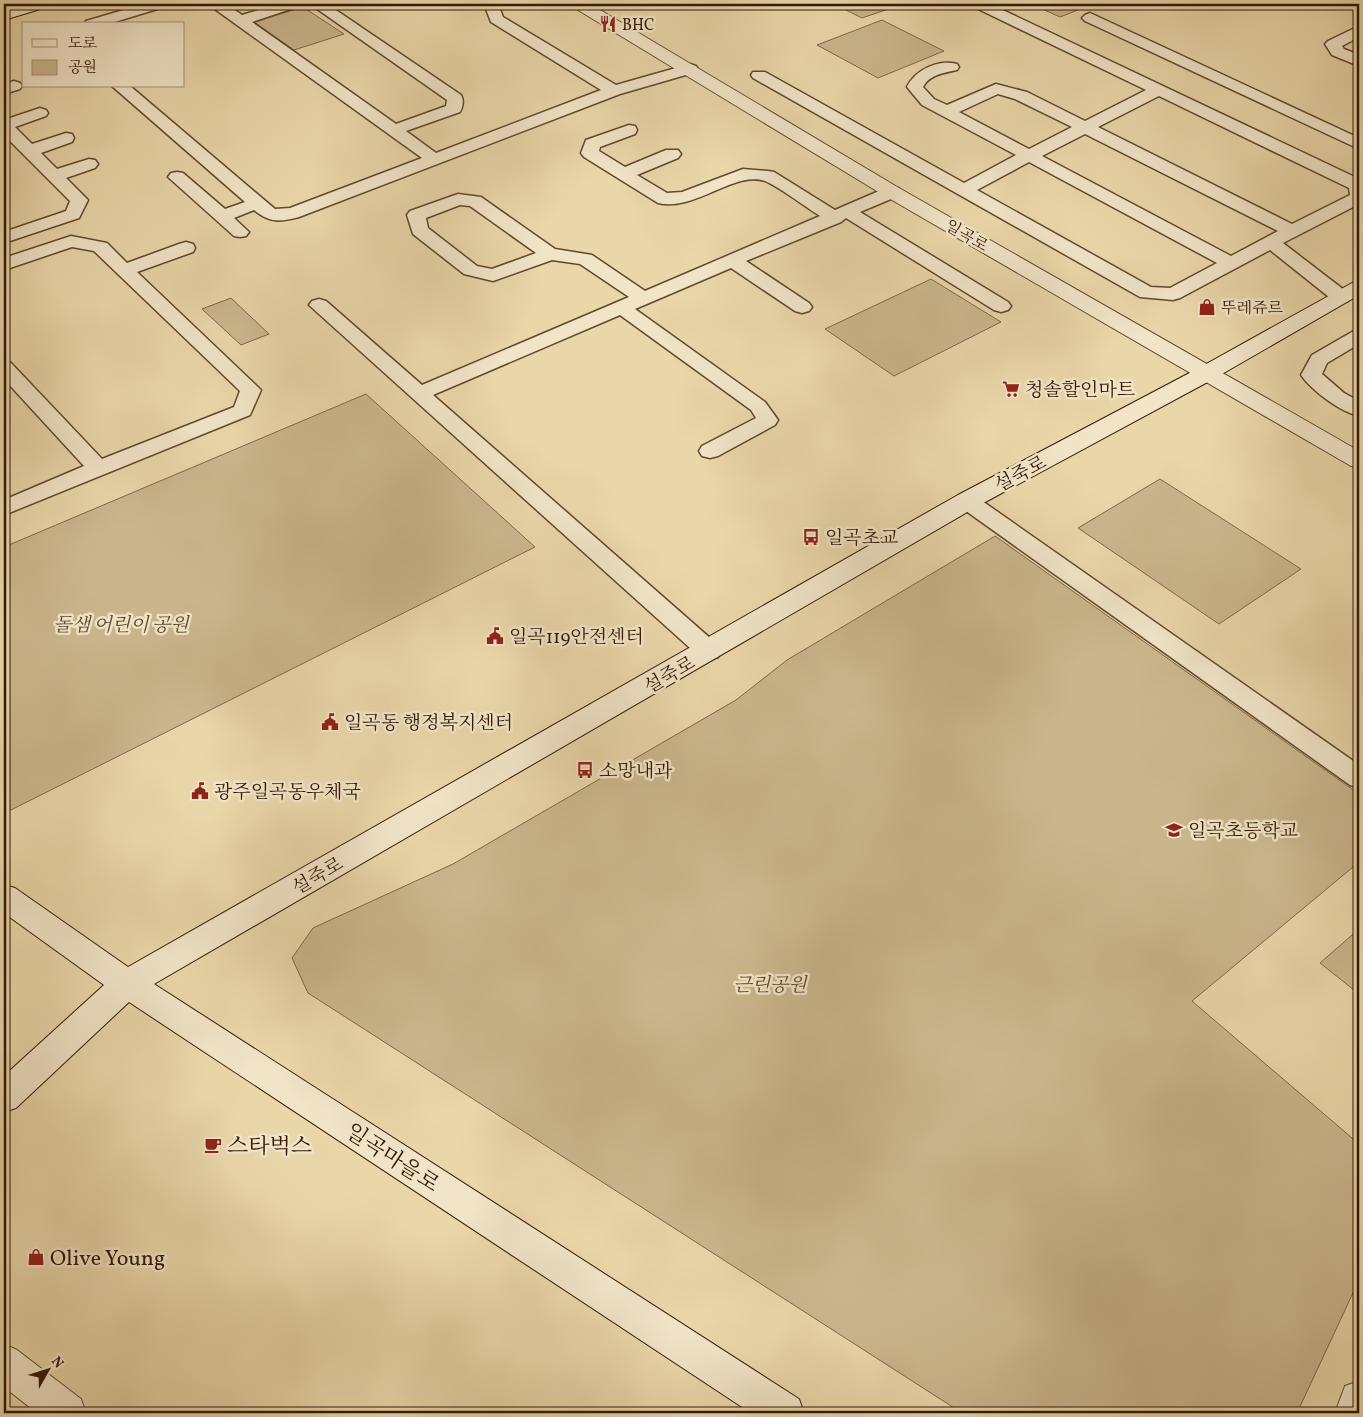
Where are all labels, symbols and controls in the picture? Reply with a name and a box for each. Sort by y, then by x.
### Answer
restaurant icon: BHC [598,14,618,34]
place label: BHC [622,15,654,37]
legend [22,22,185,88]
text: 도로 [68,34,97,55]
text: 공원 [68,58,97,79]
street label: 일곡로 [940,216,992,258]
shop icon: 뚜레쥬르 [1197,297,1217,317]
place label: 뚜레쥬르 [1221,298,1283,320]
place label: 청솔할인마트 [1025,378,1135,404]
supermarket icon: 청솔할인마트 [1001,379,1021,399]
street label: 설죽로 [991,450,1051,499]
place label: 일곡초교 [825,526,898,552]
bus stop icon: 일곡초교 [801,527,821,547]
park label: 돌샘 어린이 공원 [53,613,190,639]
place label: 일곡119안전센터 [509,625,644,651]
public building icon: 일곡119안전센터 [485,626,505,646]
street label: 설죽로 [640,651,700,701]
place label: 일곡동 행정복지센터 [344,711,513,737]
public building icon: 일곡동 행정복지센터 [320,712,340,732]
place label: 소망내과 [599,759,673,785]
bus stop icon: 소망내과 [575,760,595,780]
place label: 광주일곡동우체국 [214,780,361,806]
public building icon: 광주일곡동우체국 [190,781,210,801]
place label: 일곡초등학교 [1188,819,1298,845]
school or university icon: 일곡초등학교 [1164,820,1184,840]
street label: 설죽로 [288,852,348,902]
park label: 근린공원 [733,973,808,999]
street label: 일곡마을로 [339,1117,445,1201]
place label: 스타벅스 [227,1132,312,1163]
cafe icon: 스타벅스 [203,1135,223,1155]
place label: Olive Young [50,1244,165,1275]
shop icon: Olive Young [26,1247,46,1267]
north arrow [22,1344,72,1394]
text: N [46,1353,68,1373]

